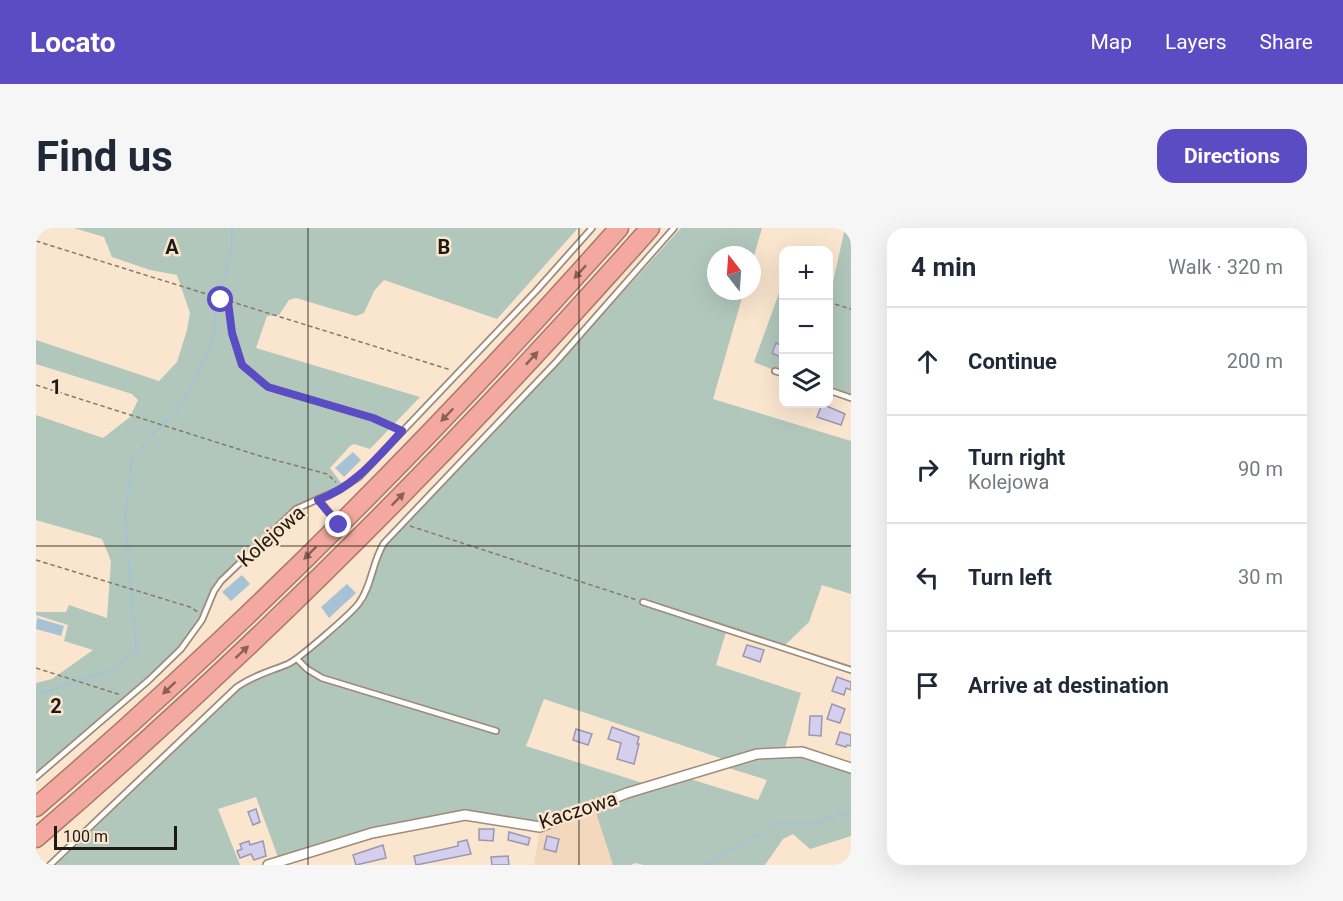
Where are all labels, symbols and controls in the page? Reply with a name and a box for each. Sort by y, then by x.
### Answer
text: Locato [30,26,115,59]
text: Map [1090,30,1132,54]
text: Layers [1165,30,1226,54]
text: Share [1259,30,1313,54]
button: Directions [1157,129,1307,183]
text: Find us [36,132,173,181]
text: A [165,235,179,259]
text: B [438,235,450,259]
north arrow [707,246,761,300]
map controls [779,246,833,408]
button: + [779,246,833,300]
text: 4 min [911,252,976,282]
text: Walk · 320 m [1168,255,1283,279]
one-way arrow [573,264,587,279]
route start [207,286,233,312]
button: − [779,300,833,354]
icon: ahead [911,345,944,378]
text: Continue [968,349,1057,374]
text: 200 m [1227,349,1283,373]
one-way arrow [525,352,539,366]
button: layers [779,354,833,408]
text: 1 [50,375,62,399]
one-way arrow [441,407,455,421]
text: Turn right [968,445,1065,470]
icon: right [911,453,944,486]
text: 90 m [1238,457,1283,481]
text: Kolejowa [968,470,1049,494]
one-way arrow [390,493,404,507]
street label: Kolejowa [232,500,310,572]
route end [325,511,351,537]
one-way arrow [304,546,318,560]
icon: left [911,561,944,594]
text: Turn left [968,565,1052,590]
text: 30 m [1238,565,1283,589]
one-way arrow [234,645,249,659]
icon: arrive [911,669,944,702]
text: Arrive at destination [968,673,1169,698]
one-way arrow [162,681,177,694]
text: 2 [50,694,62,718]
street label: Kaczowa [536,786,620,834]
scale bar [54,823,177,850]
text: 100 m [63,827,108,846]

